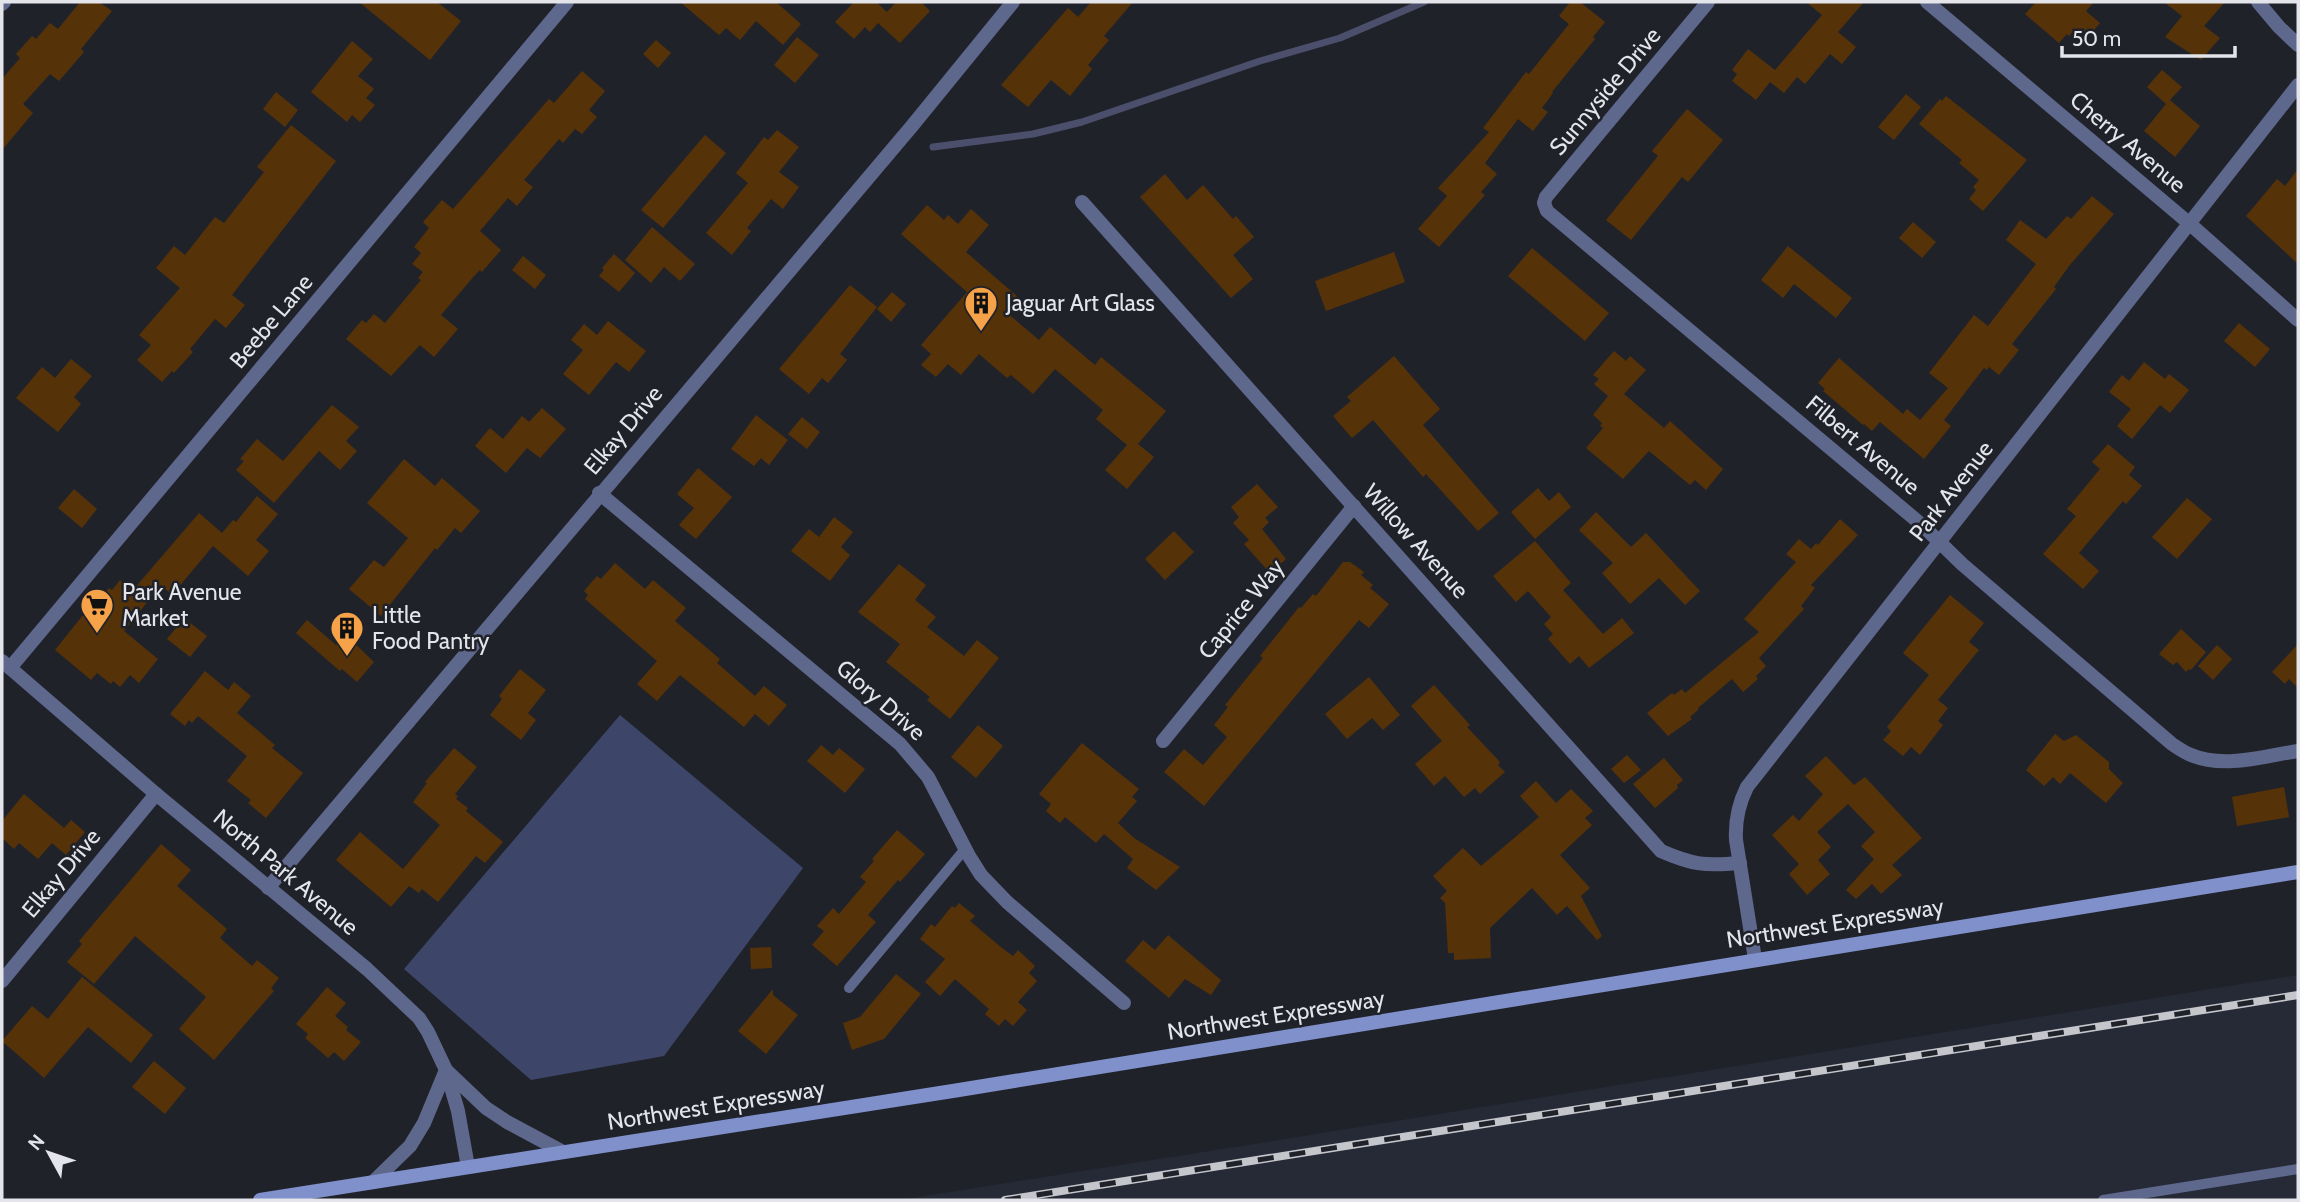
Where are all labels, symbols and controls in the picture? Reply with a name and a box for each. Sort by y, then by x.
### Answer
scale bar [2062,14,2235,58]
street label: Sunnyside Drive [1544,21,1667,161]
text: 50 m [2072,26,2121,51]
street label: Cherry Avenue [2064,85,2192,199]
street label: Beebe Lane [224,268,319,374]
building icon: Jaguar Art Glass [962,284,1000,333]
place label: Jaguar Art Glass [1005,289,1155,317]
street label: Elkay Drive [578,380,668,480]
street label: Filbert Avenue [1800,389,1926,501]
street label: Park Avenue [1903,435,1999,547]
street label: Willow Avenue [1357,478,1475,604]
street label: Caprice Way [1192,553,1290,665]
place label: Park Avenue Market [122,578,242,632]
supermarket icon: Park Avenue Market [78,586,116,635]
place label: Little Food Pantry [372,601,490,655]
building icon: Little Food Pantry [328,609,366,658]
street label: Glory Drive [831,654,931,746]
street label: North Park Avenue [208,803,364,941]
street label: Elkay Drive [16,823,106,923]
street label: Northwest Expressway [1724,892,1946,954]
street label: Northwest Expressway [1165,984,1387,1046]
street label: Northwest Expressway [605,1074,827,1136]
north arrow [14,1118,84,1188]
text: N [23,1130,49,1155]

